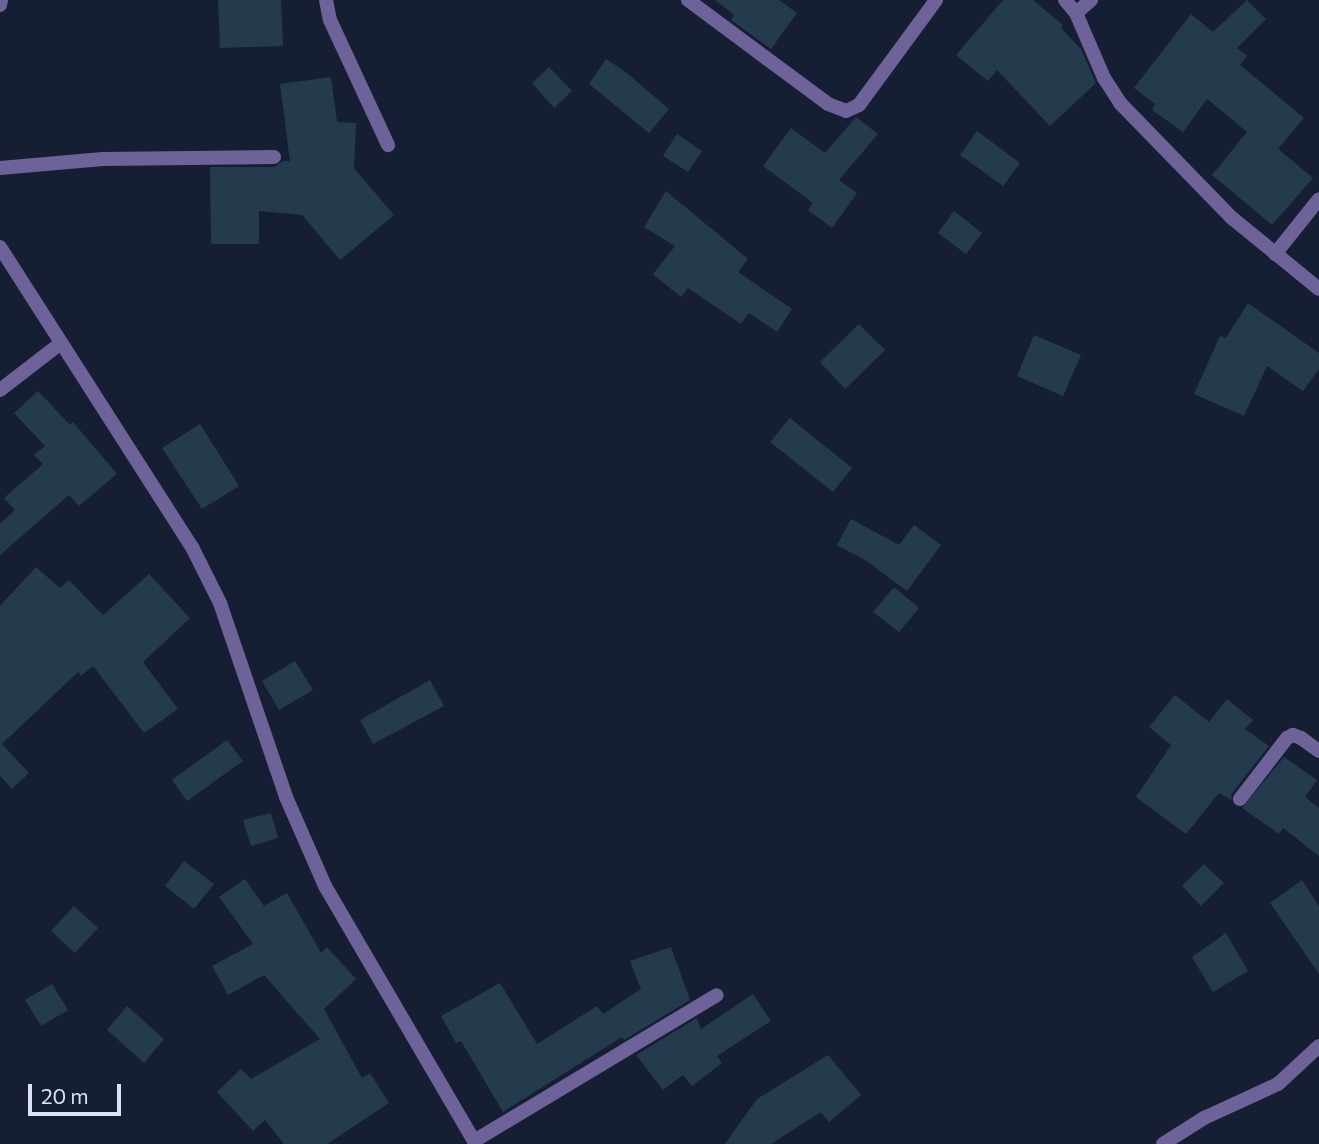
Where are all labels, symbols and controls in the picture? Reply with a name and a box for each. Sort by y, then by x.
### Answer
scale bar [32,1070,124,1114]
text: 20 m [41,1083,89,1108]

